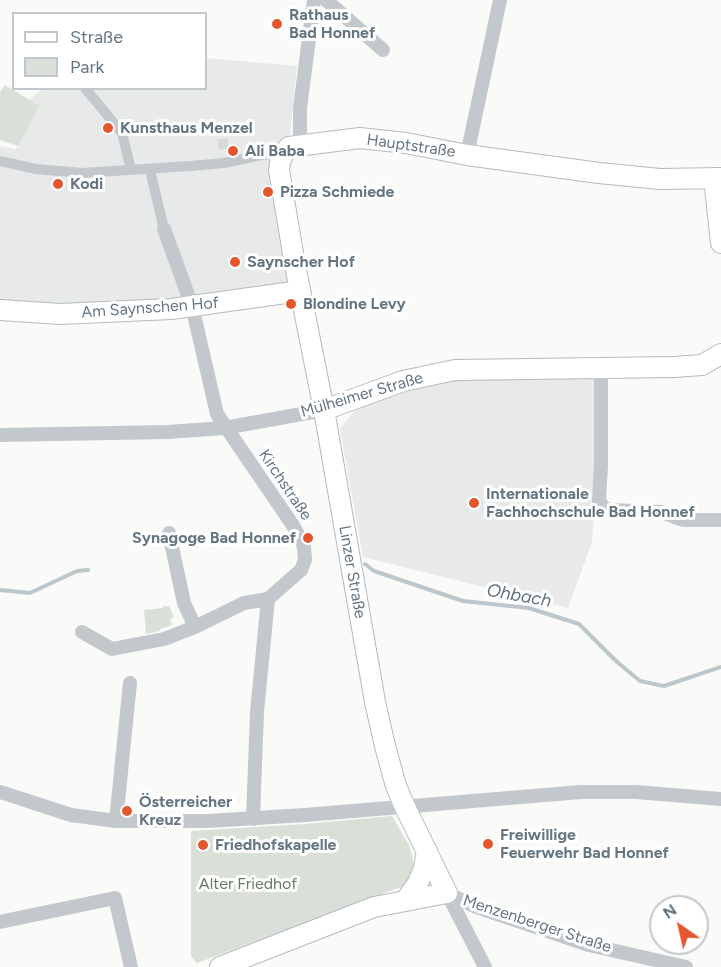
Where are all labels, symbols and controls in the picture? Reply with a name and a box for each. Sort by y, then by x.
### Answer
place label: Rathaus Bad Honnef [289,5,375,43]
legend [12,12,207,90]
marker: Rathaus Bad Honnef [270,17,284,31]
text: Straße [70,26,123,48]
text: Park [70,56,104,78]
place label: Kunsthaus Menzel [120,118,253,138]
marker: Kunsthaus Menzel [101,121,115,135]
street label: Hauptstraße [365,130,457,162]
place label: Ali Baba [245,141,305,161]
marker: Ali Baba [226,144,240,158]
place label: Kodi [70,174,103,194]
marker: Kodi [51,177,65,191]
place label: Pizza Schmiede [280,182,394,202]
marker: Pizza Schmiede [261,185,275,199]
place label: Saynscher Hof [247,252,355,272]
marker: Saynscher Hof [228,255,242,269]
street label: Am Saynschen Hof [81,294,219,322]
place label: Blondine Levy [303,294,406,314]
marker: Blondine Levy [284,297,298,311]
street label: Mülheimer Straße [299,368,425,422]
street label: Kirchstraße [254,446,316,524]
place label: Internationale Fachhochschule Bad Honnef [486,484,695,522]
marker: Internationale Fachhochschule Bad Honnef [467,496,481,510]
street label: Linzer Straße [334,524,370,620]
place label: Synagoge Bad Honnef [132,528,296,548]
marker: Synagoge Bad Honnef [301,531,315,545]
water label: Ohbach [485,580,553,612]
place label: Österreicher Kreuz [139,792,232,830]
marker: Österreicher Kreuz [120,804,134,818]
place label: Freiwillige Feuerwehr Bad Honnef [500,825,669,863]
place label: Friedhofskapelle [215,835,336,855]
marker: Freiwillige Feuerwehr Bad Honnef [481,837,495,851]
marker: Friedhofskapelle [196,838,210,852]
park label: Alter Friedhof [199,874,297,894]
street label: Menzenberger Straße [460,891,614,957]
north arrow [649,895,709,955]
text: N [659,900,680,923]

